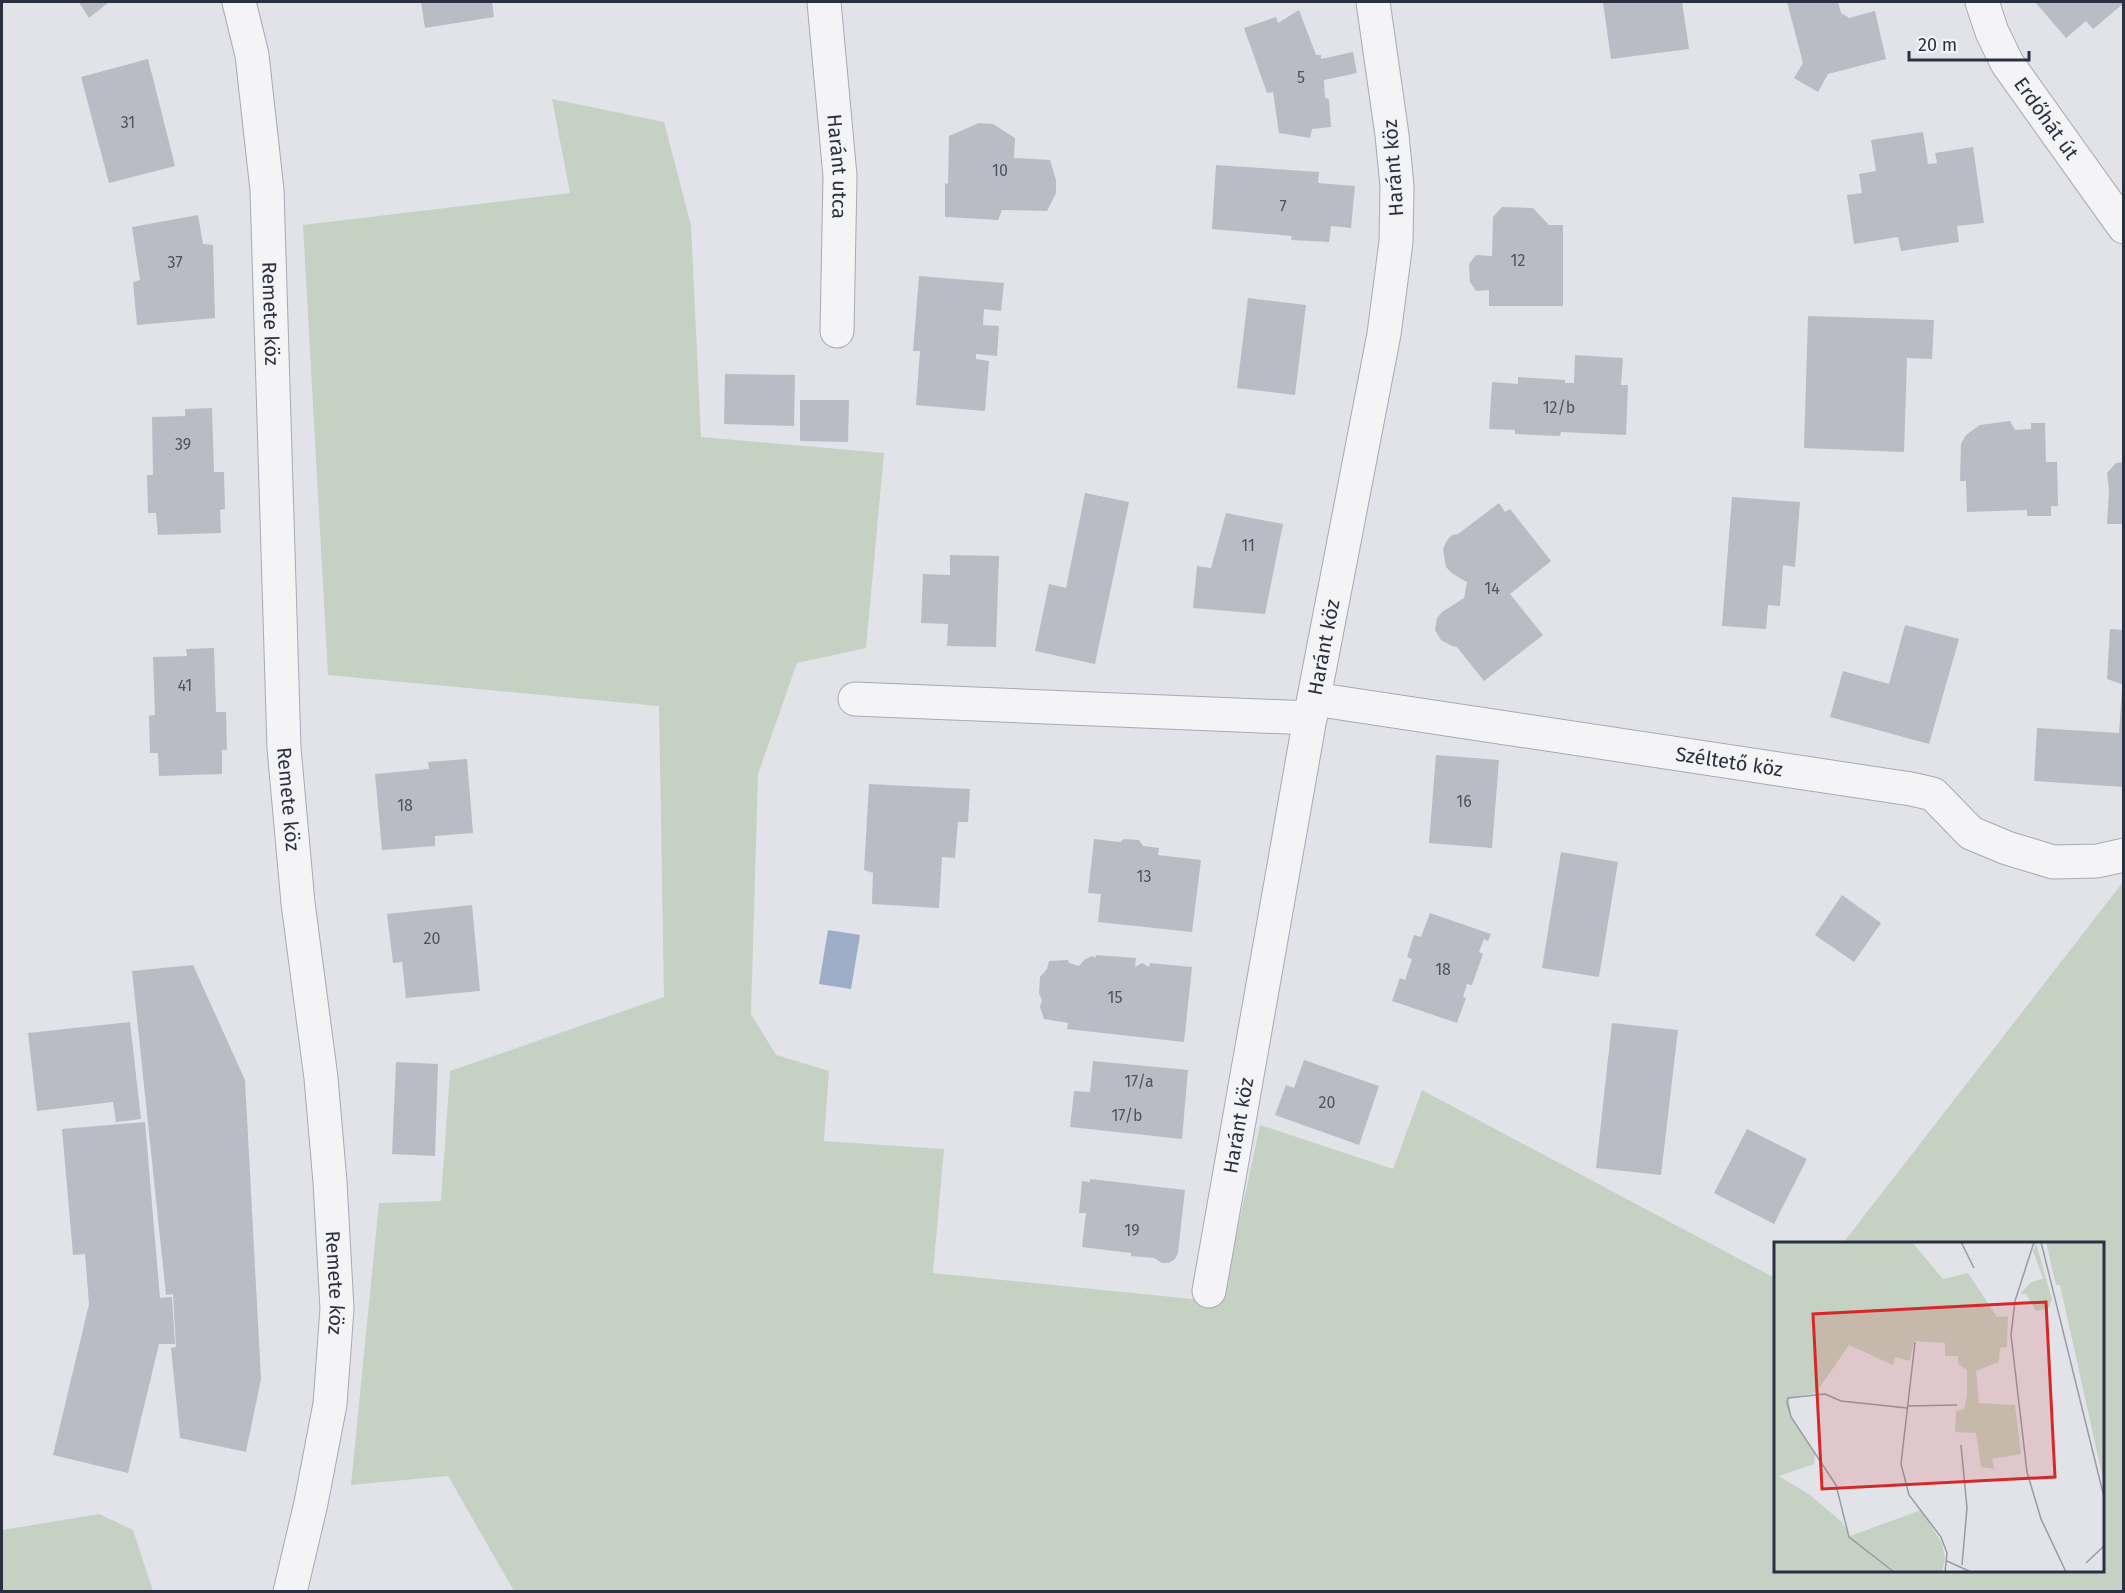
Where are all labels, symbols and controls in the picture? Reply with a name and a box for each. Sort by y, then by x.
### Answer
scale bar [1909,24,2029,62]
text: 20 m [1918,34,1957,56]
house number: 5 [1297,68,1305,87]
street label: Erdőhát út [2009,73,2084,165]
house number: 31 [121,113,135,132]
street label: Haránt utca [822,113,852,219]
street label: Haránt köz [1378,119,1408,217]
house number: 10 [992,161,1008,180]
house number: 7 [1279,197,1287,216]
house number: 12 [1511,251,1525,270]
house number: 37 [167,253,183,272]
street label: Remete köz [257,261,284,366]
house number: 12/b [1543,398,1575,417]
house number: 39 [175,435,191,454]
house number: 11 [1241,536,1255,555]
house number: 14 [1484,579,1500,598]
street label: Haránt köz [1303,597,1345,697]
house number: 41 [178,676,192,695]
street label: Széltető köz [1674,742,1785,782]
street label: Remete köz [272,746,305,852]
house number: 16 [1456,792,1472,811]
house number: 18 [397,796,413,815]
house number: 13 [1137,867,1151,886]
house number: 20 [424,929,440,948]
house number: 18 [1435,960,1451,979]
house number: 15 [1108,988,1122,1007]
house number: 17/a [1124,1072,1154,1091]
street label: Haránt köz [1218,1075,1258,1175]
house number: 20 [1319,1093,1335,1112]
house number: 17/b [1111,1106,1143,1125]
house number: 19 [1124,1221,1140,1240]
street label: Remete köz [321,1230,349,1336]
inset map [1774,1242,2104,1572]

